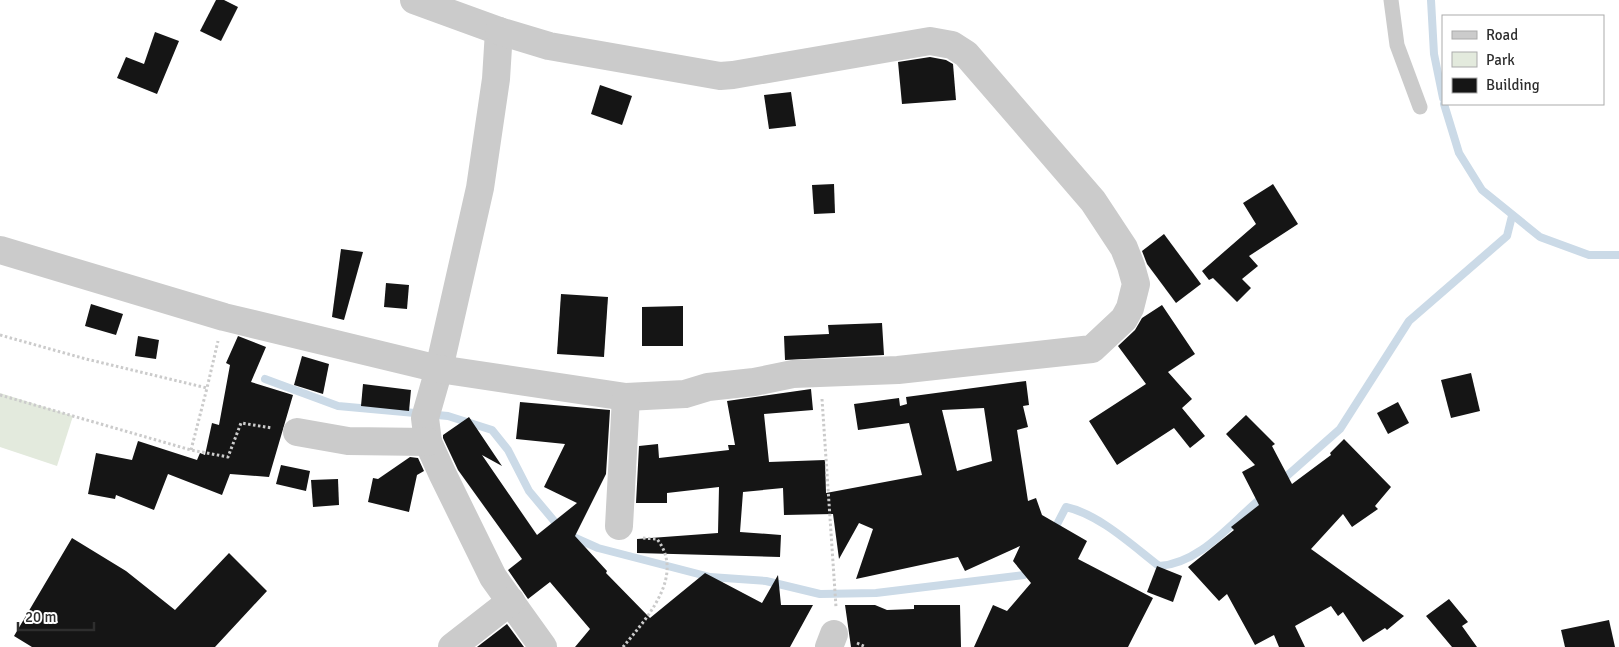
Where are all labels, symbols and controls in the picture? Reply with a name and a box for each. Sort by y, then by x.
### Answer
legend [1442,15,1604,105]
text: Road [1486,26,1518,44]
text: Park [1486,51,1515,69]
text: Building [1486,76,1540,94]
scale bar [18,600,94,632]
text: 20 m [25,608,56,626]

